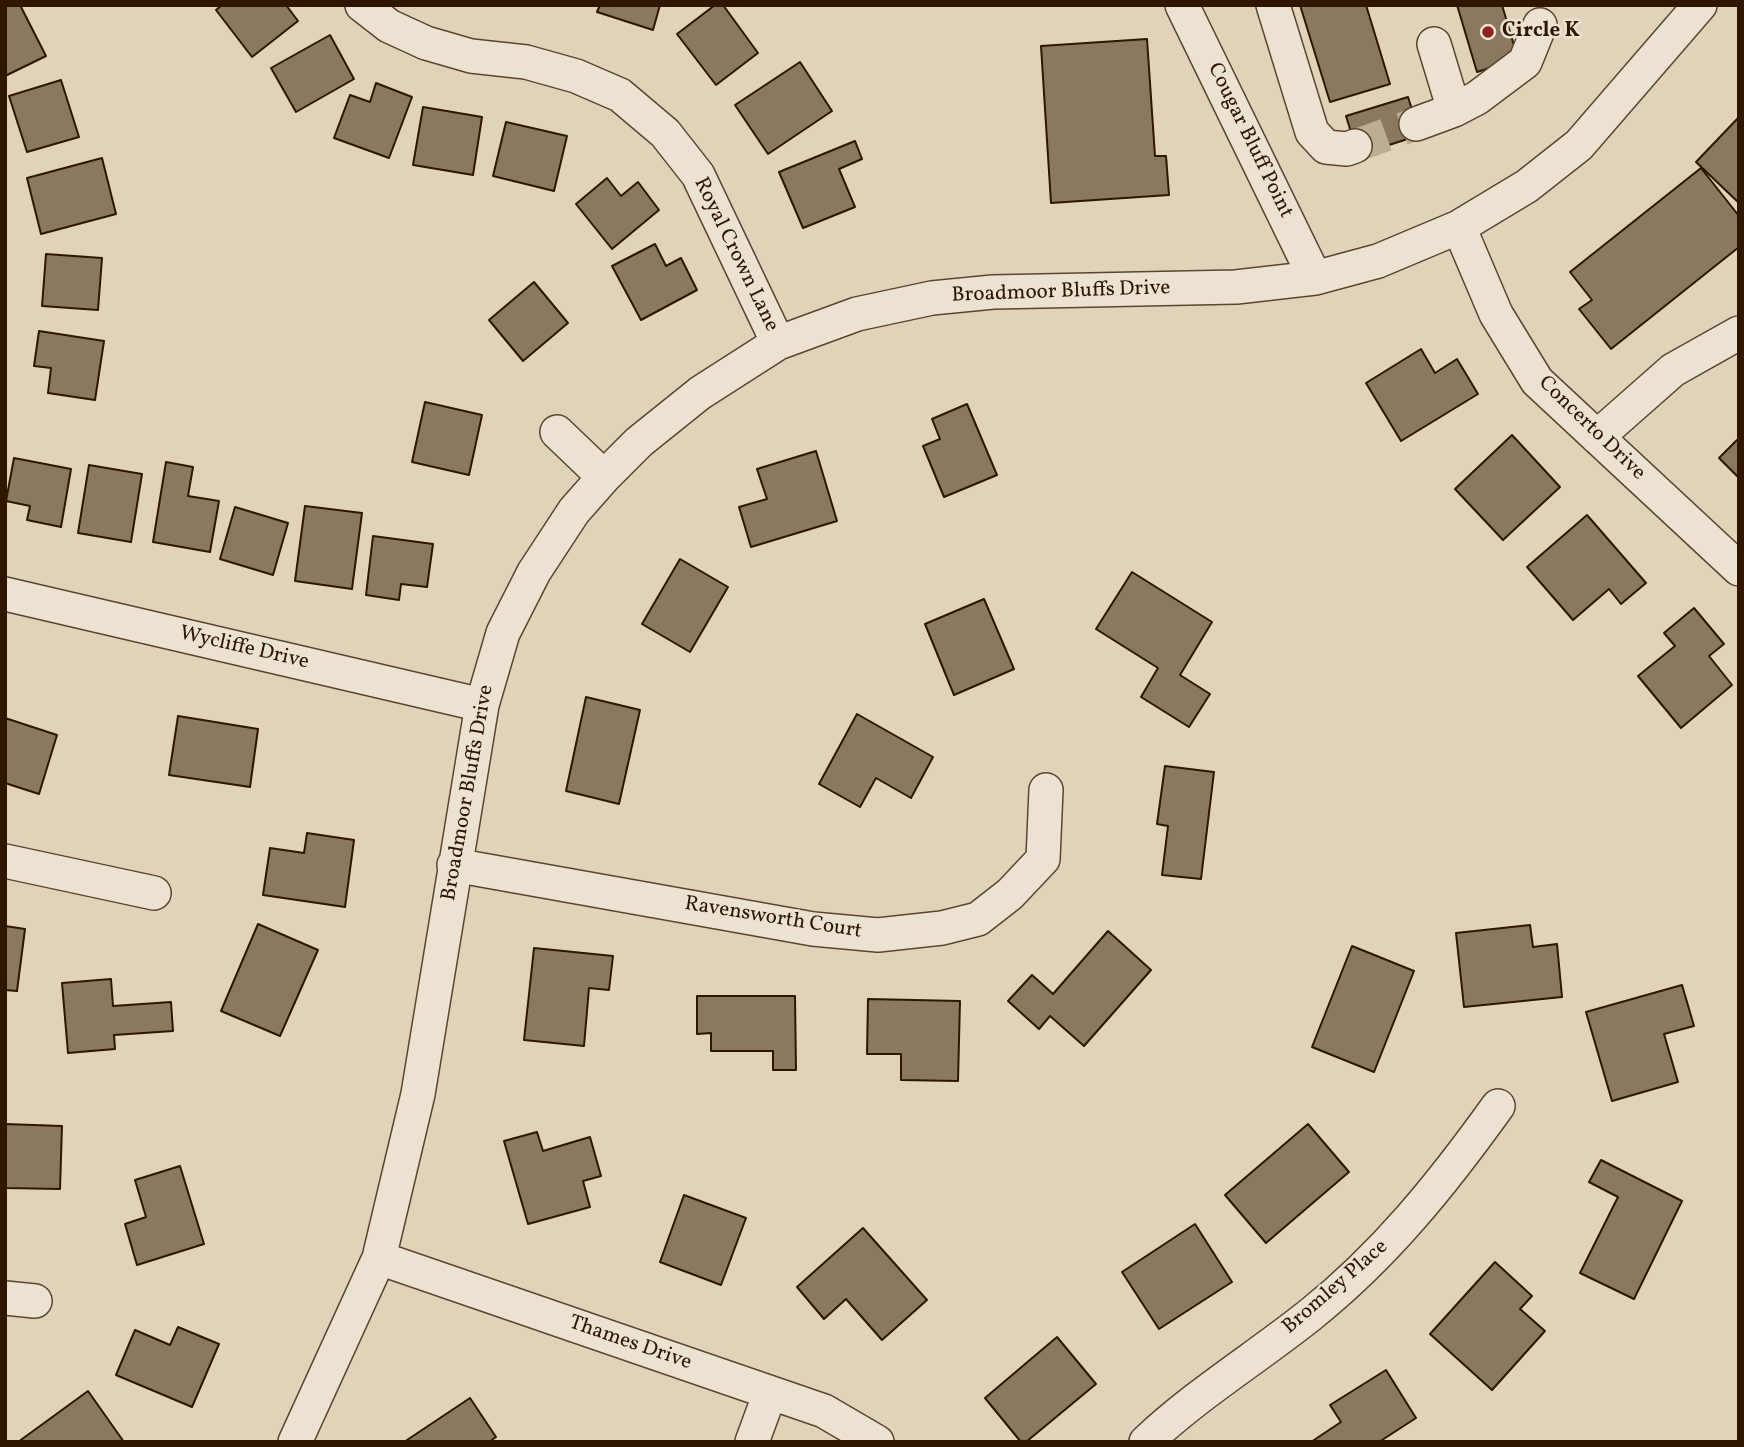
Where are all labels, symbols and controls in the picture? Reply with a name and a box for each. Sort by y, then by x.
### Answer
place label: Circle K [1502,19,1580,45]
marker: Circle K [1480,24,1496,40]
street label: Cougar Bluff Point [1201,59,1297,223]
street label: Royal Crown Lane [687,174,783,336]
street label: Broadmoor Bluffs Drive [951,277,1171,309]
street label: Concerto Drive [1532,372,1650,486]
street label: Wycliffe Drive [177,622,311,676]
street label: Broadmoor Bluffs Drive [438,683,500,903]
street label: Ravensworth Court [683,893,863,945]
street label: Bromley Place [1278,1235,1394,1341]
street label: Thames Drive [565,1311,695,1377]

